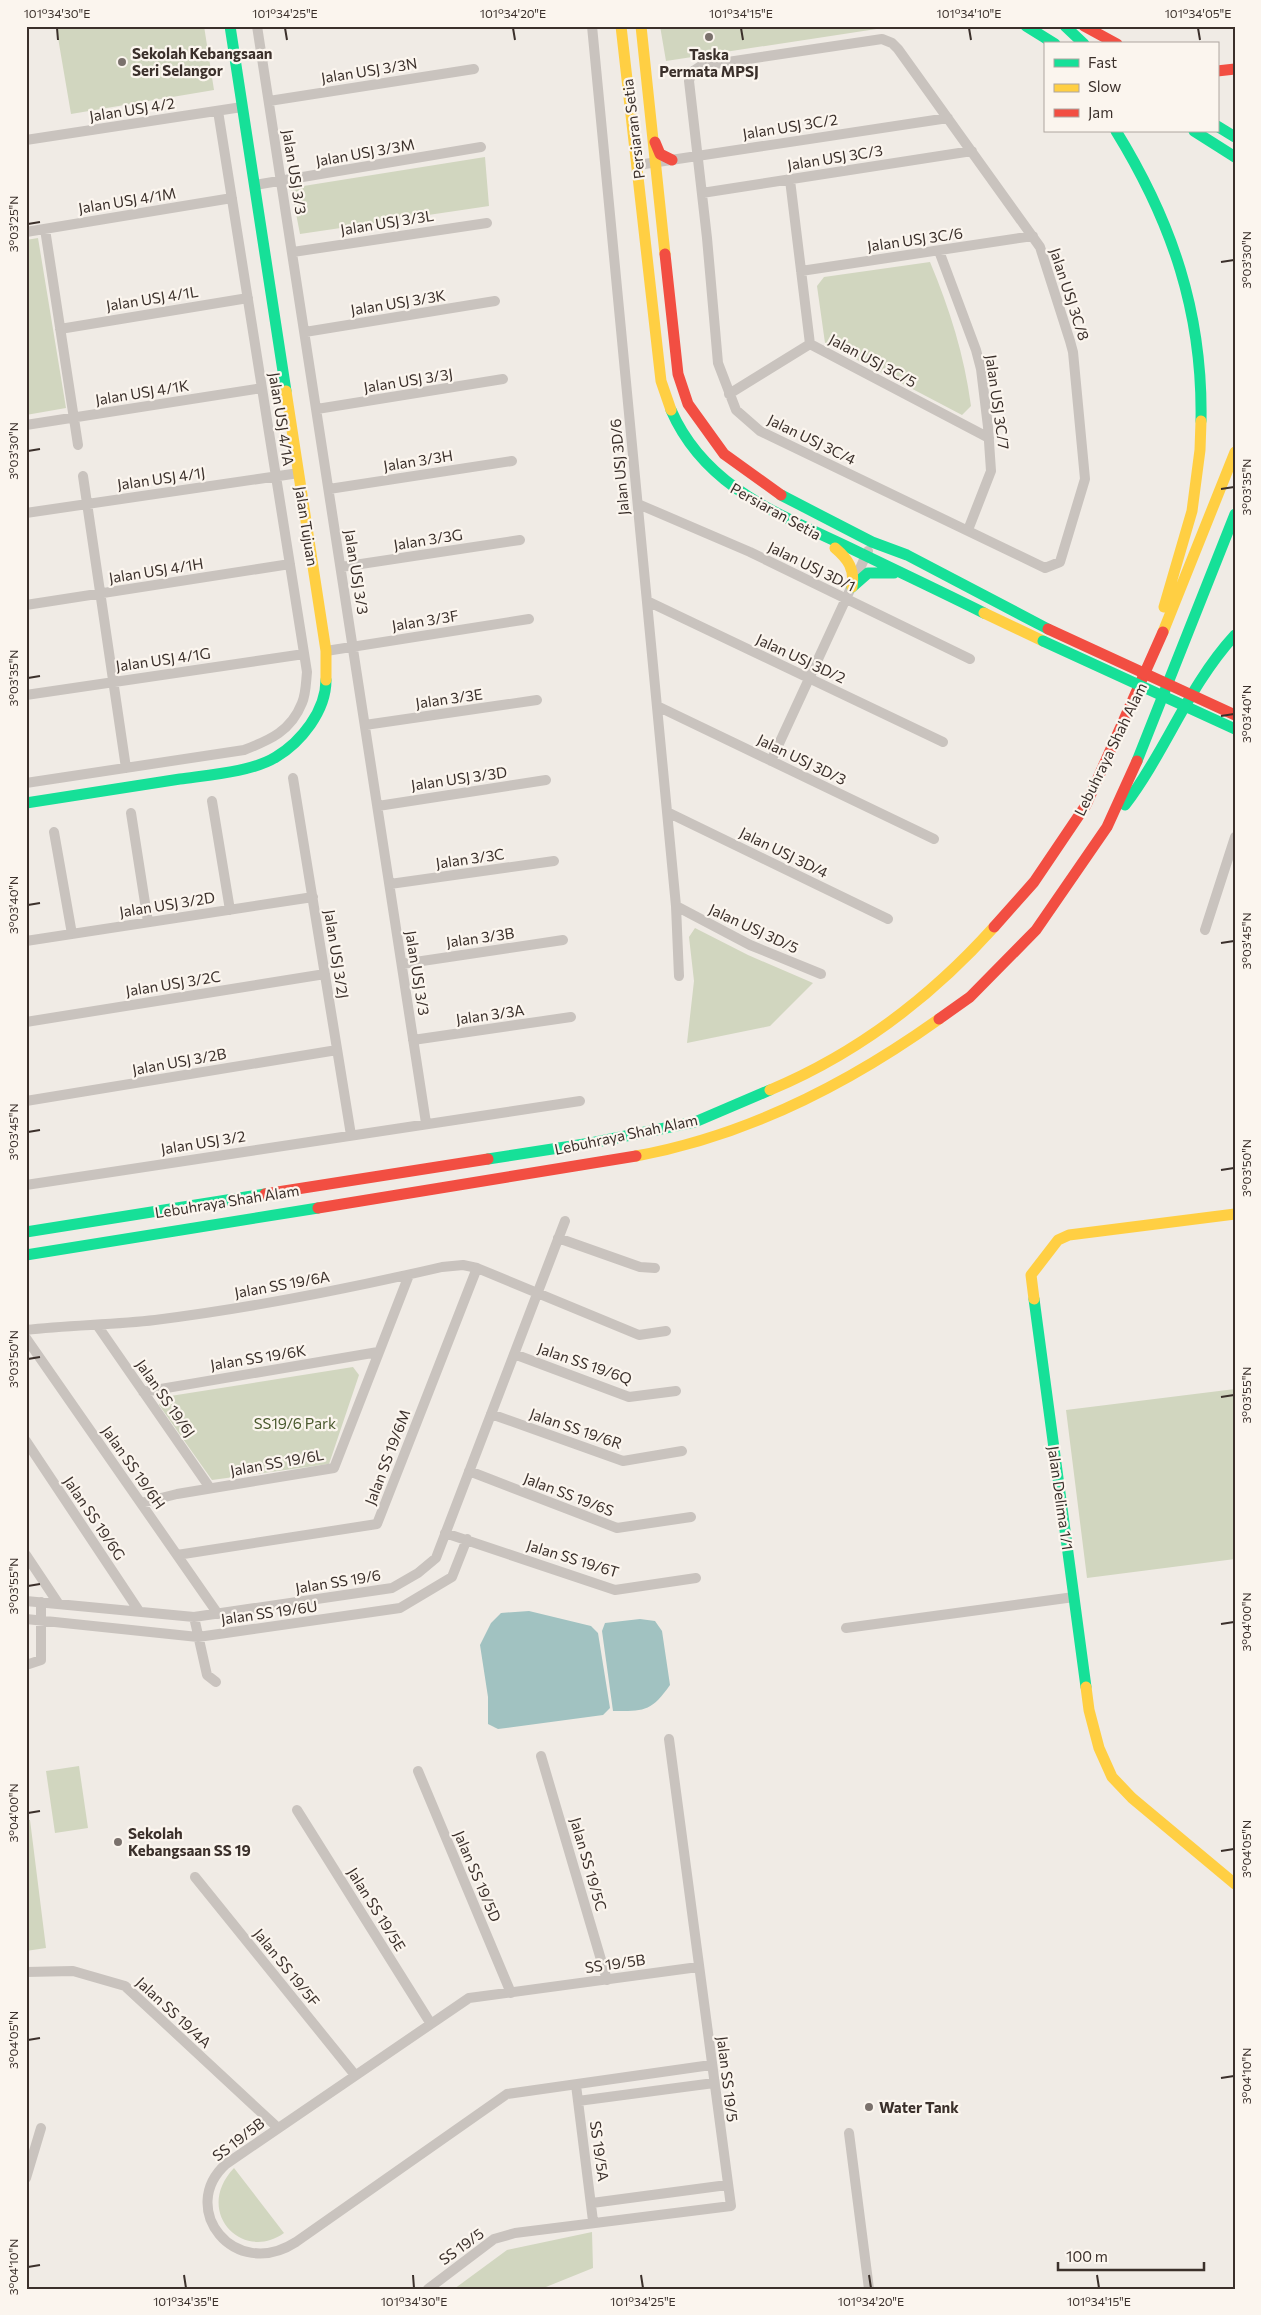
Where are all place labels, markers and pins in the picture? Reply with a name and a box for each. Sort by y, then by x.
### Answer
marker: Taska Permata MPSJ [703,31,715,43]
place label: Sekolah Kebangsaan Seri Selangor [132,44,273,79]
place label: Taska Permata MPSJ [659,45,759,80]
marker: Sekolah Kebangsaan Seri Selangor [116,56,128,68]
place label: Sekolah Kebangsaan SS 19 [128,1824,251,1859]
marker: Sekolah Kebangsaan SS 19 [112,1836,124,1848]
place label: Water Tank [879,2098,959,2116]
marker: Water Tank [863,2101,875,2113]

